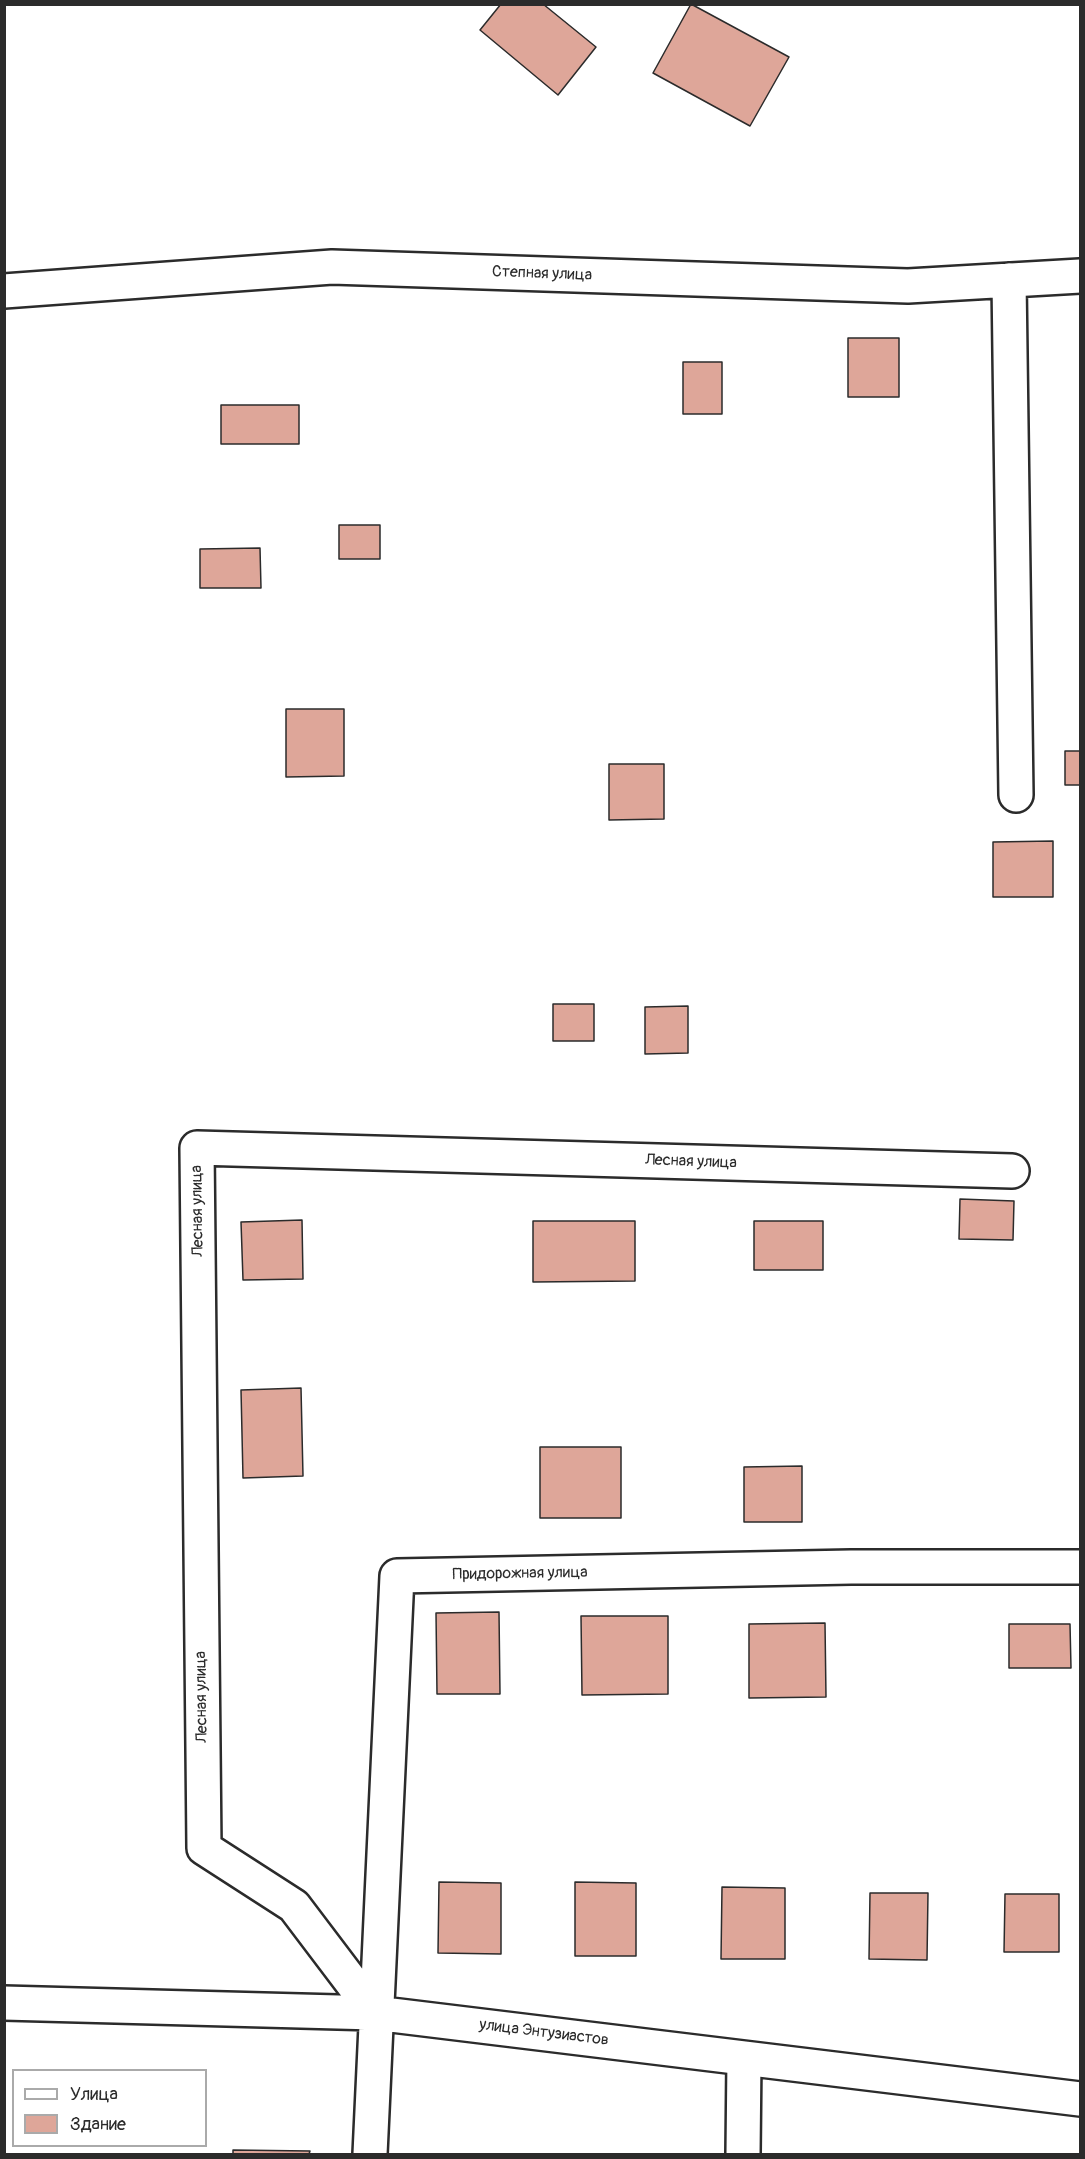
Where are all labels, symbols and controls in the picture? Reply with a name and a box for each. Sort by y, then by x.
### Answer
street label: Степная улица [492,263,592,285]
street label: Лесная улица [645,1151,737,1173]
street label: Лесная улица [188,1165,208,1257]
street label: Придорожная улица [452,1563,588,1585]
street label: Лесная улица [192,1651,212,1743]
street label: улица Энтузиастов [478,2016,610,2050]
legend [12,2069,207,2147]
text: Улица [70,2083,118,2106]
text: Здание [70,2113,126,2136]

